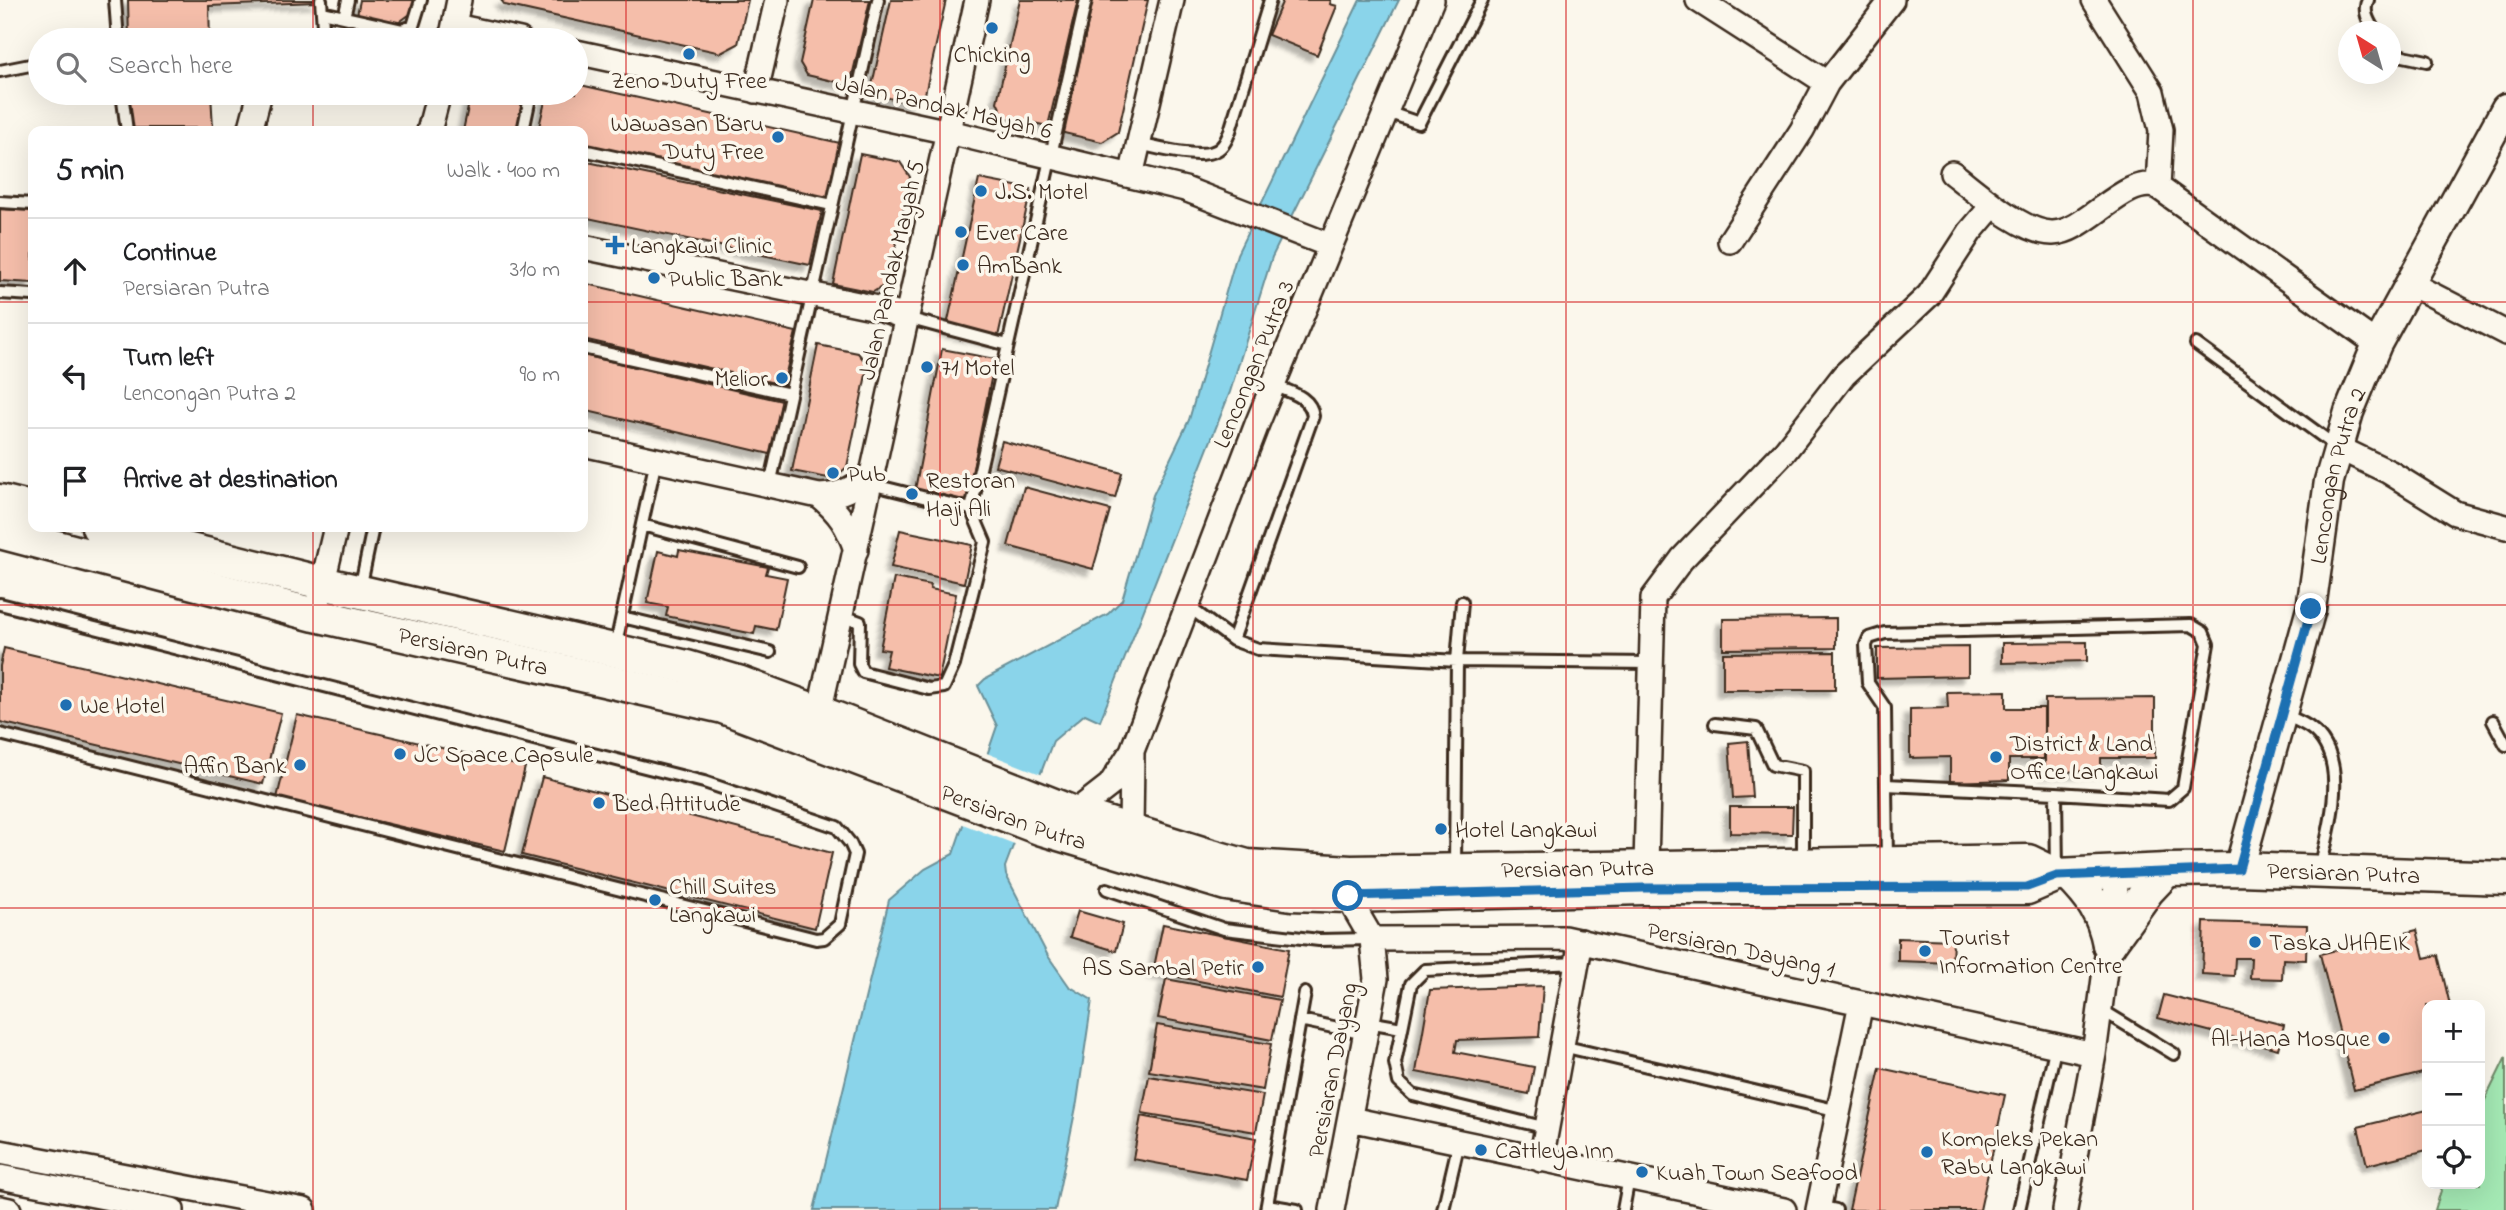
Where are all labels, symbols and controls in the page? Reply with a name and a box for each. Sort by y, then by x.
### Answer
marker: Chicking [984,20,1000,36]
north arrow [2338,21,2401,84]
search box [28,28,588,105]
place label: Chicking [953,39,1031,74]
marker: Zeno Duty Free [681,46,697,62]
icon: search [52,48,90,86]
text: Search here [108,48,233,86]
place label: Zeno Duty Free [611,65,767,101]
street label: Jalan Pandak Mayah 6 [831,66,1056,151]
place label: Wawasan Baru Duty Free [611,108,764,172]
marker: Wawasan Baru Duty Free [770,129,786,145]
text: 5 min [56,150,124,194]
text: Walk · 400 m [446,155,560,188]
street label: Jalan Pandak Mayah 5 [851,157,937,384]
place label: J.S. Motel [995,176,1088,211]
marker: J.S. Motel [973,183,989,199]
place label: Ever Care [975,217,1068,252]
marker: Ever Care [953,224,969,240]
place label: Langkawi Clinic [631,230,773,265]
text: Continue [123,235,216,273]
marker: Langkawi Clinic [605,235,625,255]
place label: AmBank [977,250,1062,285]
icon: ahead [56,252,94,290]
text: 310 m [510,254,560,287]
marker: AmBank [955,257,971,273]
place label: Public Bank [668,263,783,298]
marker: Public Bank [646,270,662,286]
text: Persiaran Putra [123,273,270,306]
street label: Lencongan Putra 3 [1206,276,1305,454]
text: Turn left [123,340,214,378]
place label: 71 Motel [941,352,1014,387]
icon: left [56,357,94,395]
text: 90 m [520,359,560,392]
marker: 71 Motel [919,359,935,375]
place label: Melior [714,363,769,398]
marker: Melior [774,370,790,386]
text: Lencongan Putra 2 [123,378,296,411]
street label: Lencongan Putra 2 [2303,383,2377,566]
place label: Pub [847,458,886,493]
icon: arrive [56,462,94,500]
text: Arrive at destination [123,462,338,500]
marker: Pub [825,465,841,481]
place label: Restoran Haji Ali [926,465,1015,528]
marker: Restoran Haji Ali [904,486,920,502]
route end [2295,593,2326,624]
street label: Persiaran Putra [394,619,551,687]
place label: We Hotel [80,690,165,725]
marker: We Hotel [58,697,74,713]
place label: District & Land Office Langkawi [2009,728,2159,791]
place label: JC Space Capsule [414,739,594,774]
marker: JC Space Capsule [392,746,408,762]
marker: District & Land Office Langkawi [1988,749,2004,765]
place label: Affin Bank [183,750,286,785]
marker: Affin Bank [292,757,308,773]
street label: Persiaran Putra [935,777,1090,861]
place label: Bed Attitude [612,788,741,823]
marker: Bed Attitude [591,795,607,811]
place label: Hotel Langkawi [1455,814,1597,849]
marker: Hotel Langkawi [1433,821,1449,837]
street label: Persiaran Putra [1501,852,1654,890]
street label: Persiaran Putra [2266,855,2421,895]
place label: Chill Suites Langkawi [669,871,776,934]
route start [1332,880,1363,911]
marker: Chill Suites Langkawi [647,892,663,908]
street label: Persiaran Dayang 1 [1643,914,1838,990]
place label: Tourist Information Centre [1939,922,2123,985]
place label: Taska JHAEIK [2269,927,2410,962]
marker: Taska JHAEIK [2247,934,2263,950]
marker: Tourist Information Centre [1917,943,1933,959]
place label: AS Sambal Petir [1082,952,1245,987]
marker: AS Sambal Petir [1250,959,1266,975]
street label: Persiaran Dayang [1300,980,1370,1161]
map controls [2422,1000,2485,1189]
button: + [2422,1000,2485,1063]
place label: Al-Hana Mosque [2211,1023,2370,1058]
marker: Al-Hana Mosque [2376,1030,2392,1046]
button: − [2422,1063,2485,1126]
place label: Kompleks Pekan Rabu Langkawi [1941,1123,2098,1186]
button: locate [2422,1126,2485,1189]
place label: Cattleya Inn [1495,1135,1614,1171]
marker: Cattleya Inn [1473,1142,1489,1158]
marker: Kompleks Pekan Rabu Langkawi [1919,1144,1935,1160]
place label: Kuah Town Seafood [1656,1157,1858,1192]
marker: Kuah Town Seafood [1634,1164,1650,1180]

